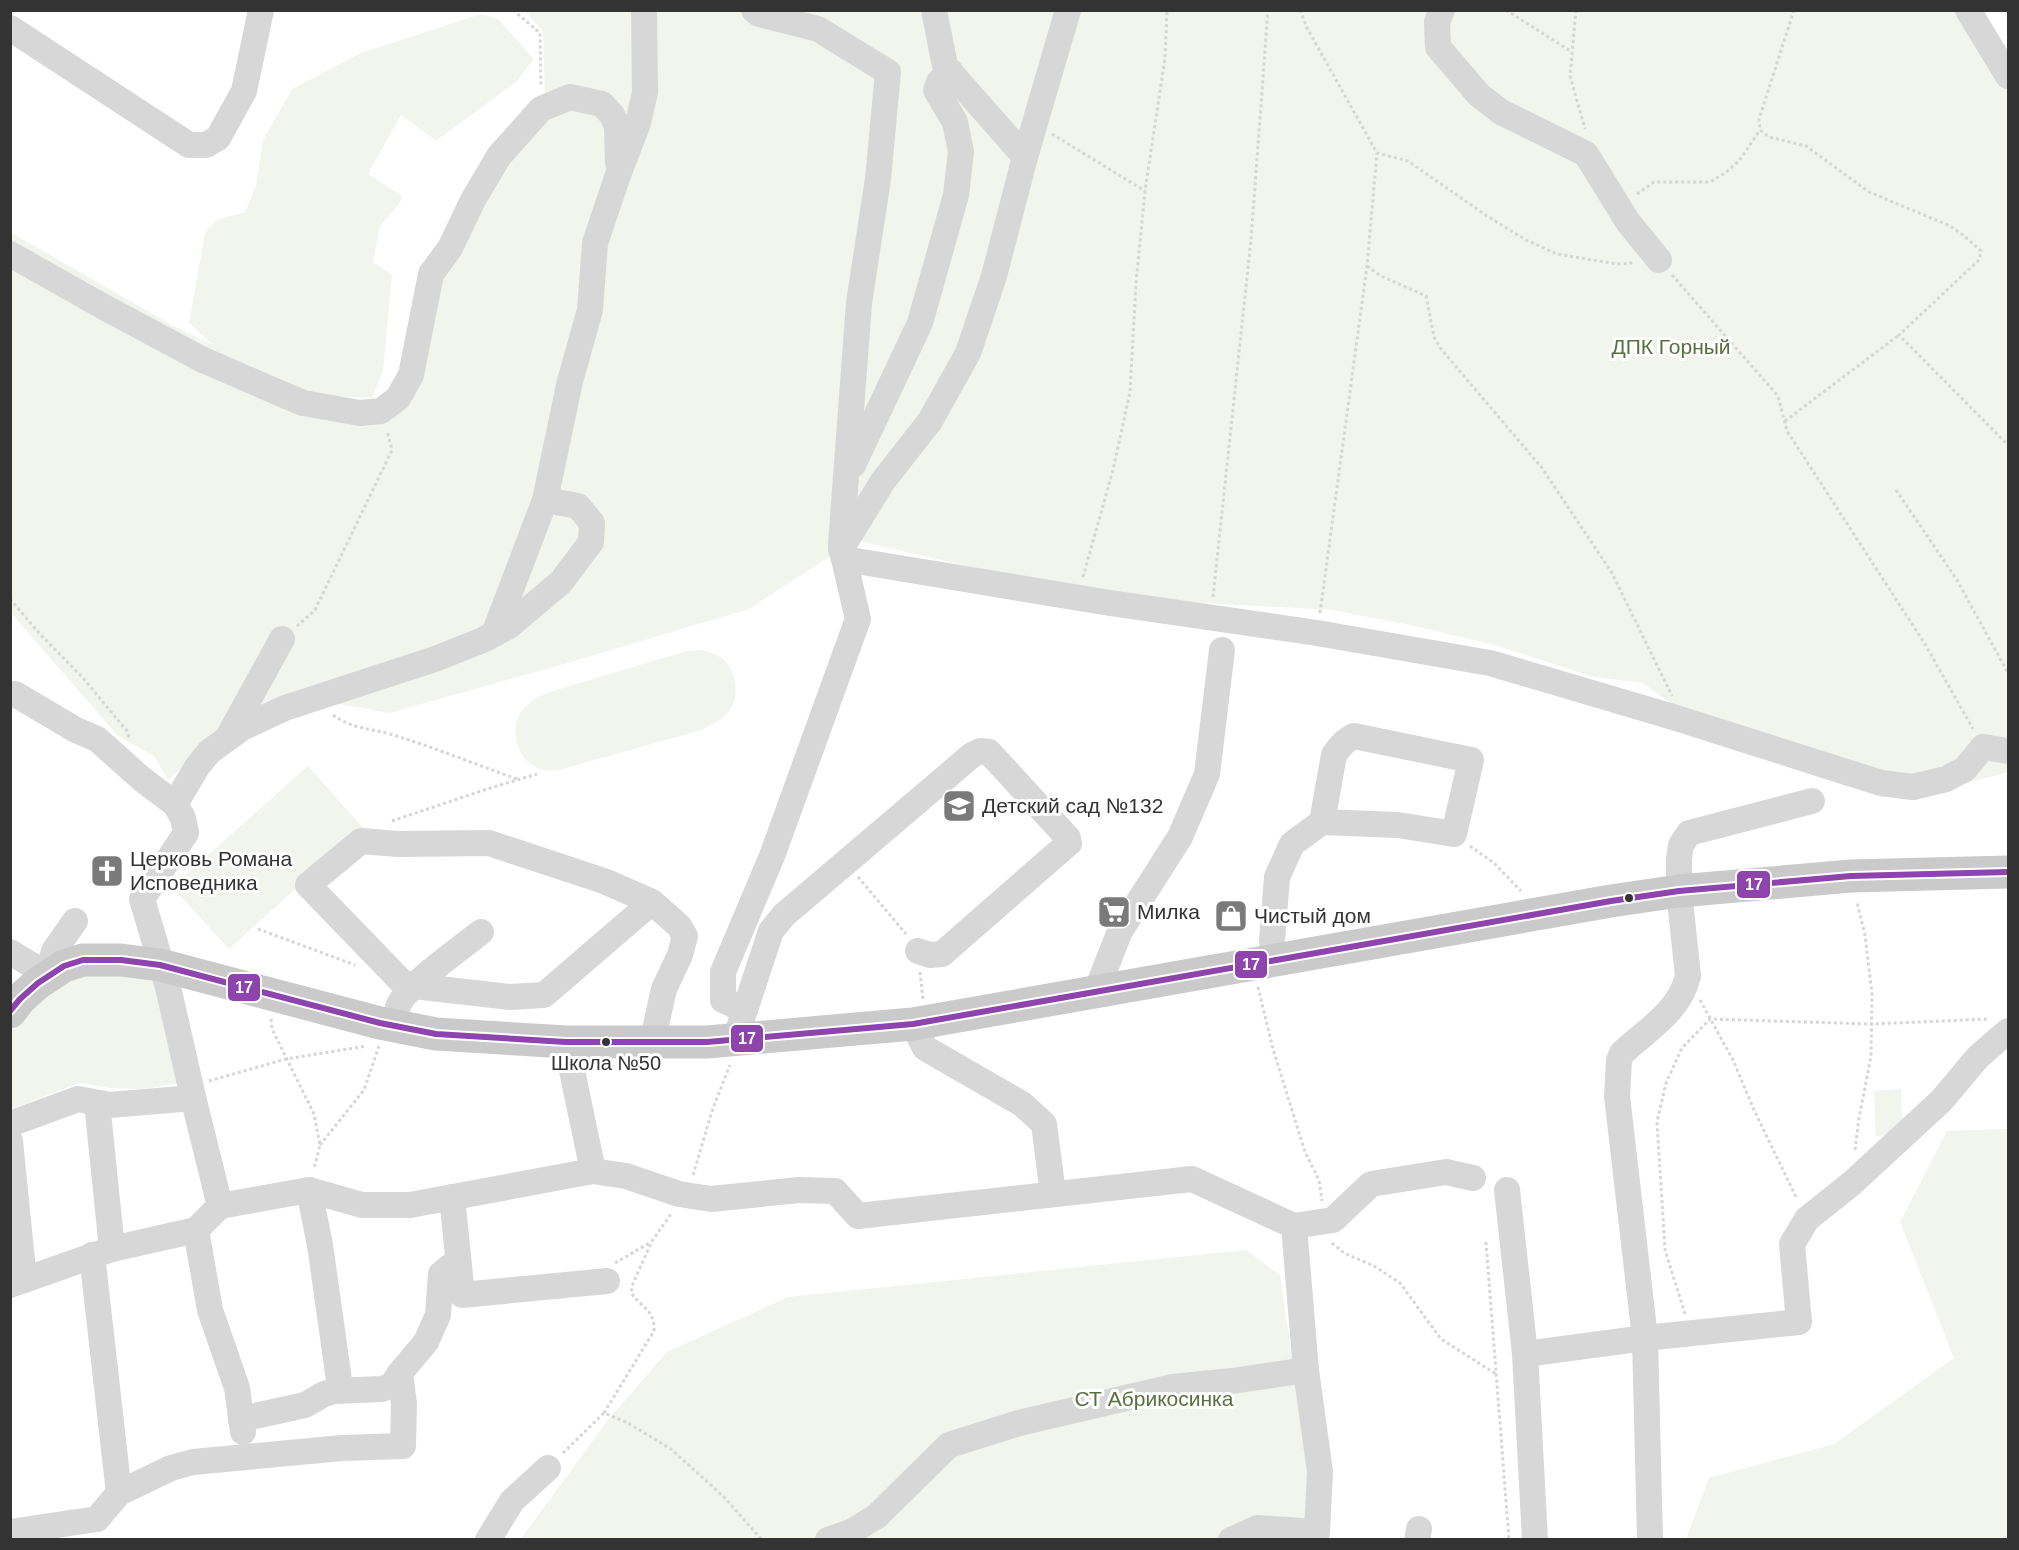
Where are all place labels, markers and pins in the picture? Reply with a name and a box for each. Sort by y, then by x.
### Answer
school or university icon: Детский сад №132 [941,788,977,824]
place label: Детский сад №132 [982,794,1163,817]
place label: Церковь Романа Исповедника [130,847,292,894]
church icon: Церковь Романа Исповедника [89,853,125,889]
unlabelled marker [1623,892,1635,904]
supermarket icon: Милка [1096,894,1132,930]
shop icon: Чистый дом [1213,898,1249,934]
place label: Милка [1137,900,1200,923]
place label: Чистый дом [1254,904,1371,927]
marker: Школа №50 [600,1036,612,1048]
place label: Школа №50 [551,1052,661,1074]

